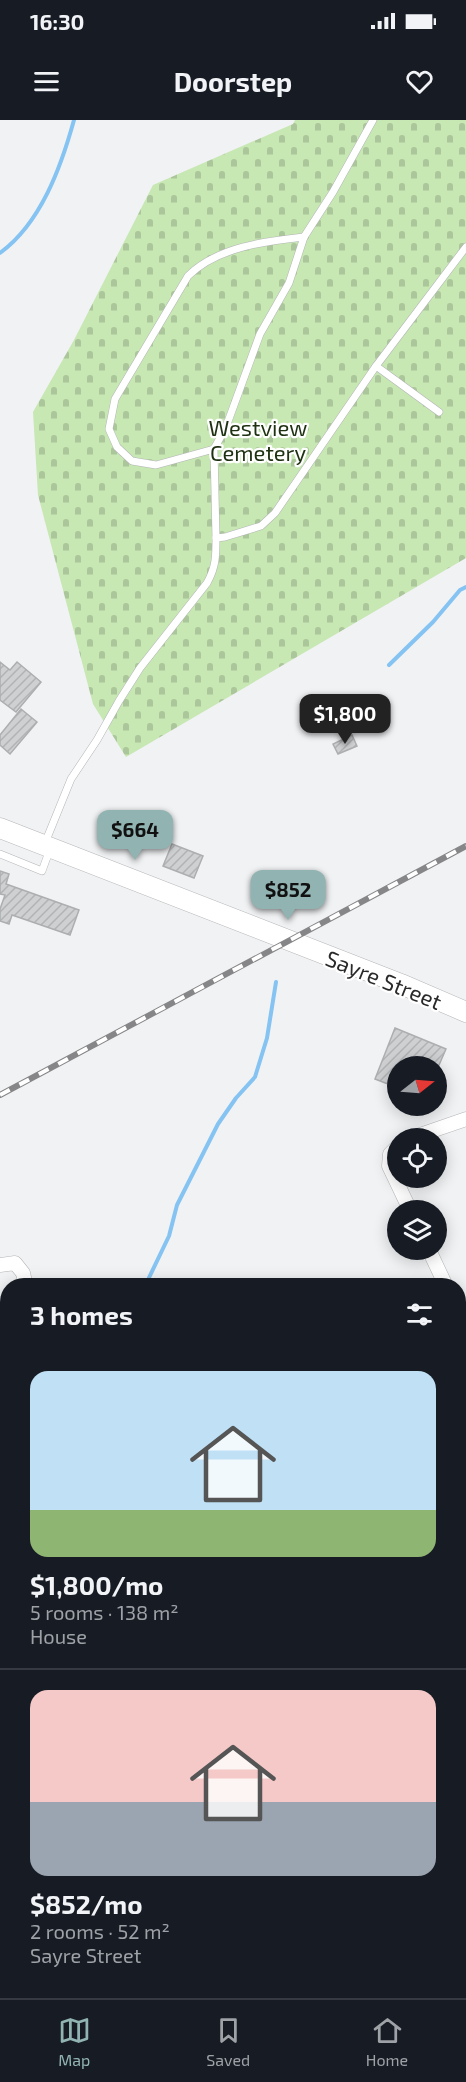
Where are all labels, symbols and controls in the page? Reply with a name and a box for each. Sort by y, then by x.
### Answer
text: 16:30 [30,8,85,34]
icon: menu [30,65,63,98]
text: Doorstep [174,65,292,97]
icon: heart [403,65,436,98]
park label: Westview Cemetery [209,414,307,465]
pin: $1,800 [296,694,394,745]
text: $1,800 [314,701,376,725]
pin: $664 [99,810,171,861]
text: $664 [111,817,159,841]
pin: $852 [252,870,324,921]
text: $852 [265,877,311,901]
street label: Sayre Street [322,944,446,1014]
north arrow [387,1056,447,1116]
map controls [387,1056,447,1260]
button: locate [387,1128,447,1188]
button: layers [387,1200,447,1260]
icon: filters [403,1298,436,1331]
text: 3 homes [30,1299,133,1330]
icon: home [179,1410,287,1518]
text: $1,800/mo [30,1569,163,1600]
text: 5 rooms · 138 m² [30,1600,178,1624]
text: House [30,1624,87,1648]
icon: home [179,1729,287,1837]
text: $852/mo [30,1888,143,1919]
text: 2 rooms · 52 m² [30,1919,170,1943]
text: Sayre Street [30,1943,141,1967]
tab: Map [58,2014,91,2069]
tab: Saved [206,2014,250,2069]
tab: Home [366,2014,408,2069]

